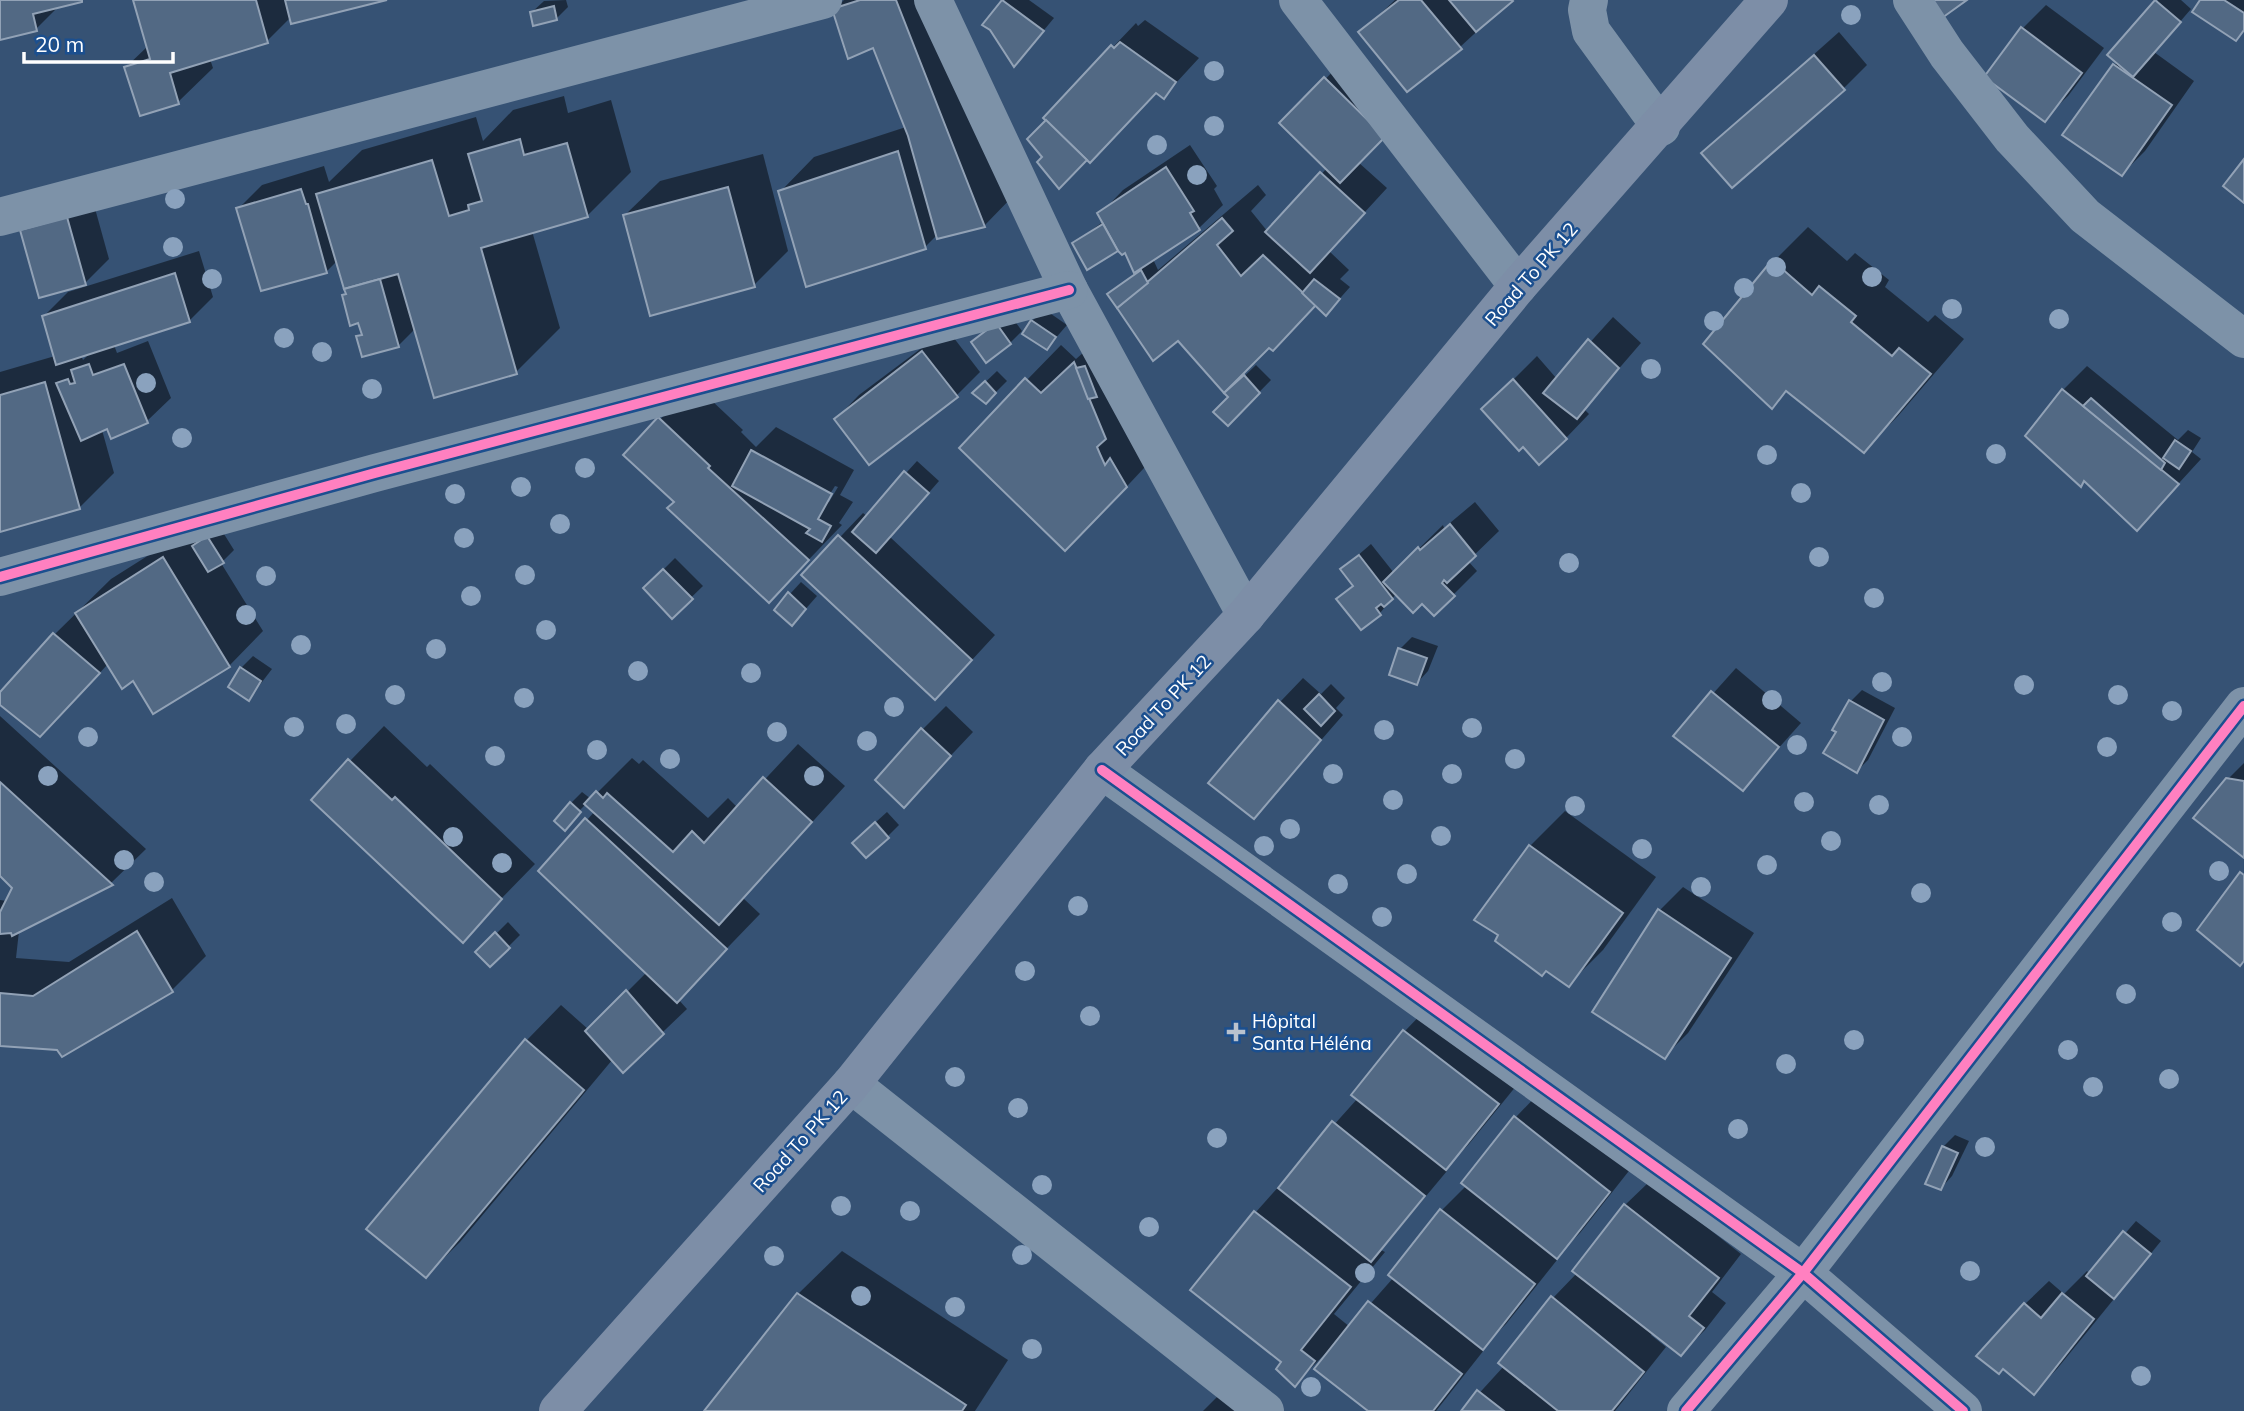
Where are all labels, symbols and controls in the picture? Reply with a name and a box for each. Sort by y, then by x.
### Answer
scale bar [24,21,173,65]
text: 20 m [35,31,84,57]
street label: Road To PK 12 [1479,217,1583,331]
street label: Road To PK 12 [1110,649,1216,761]
place label: Hôpital Santa Héléna [1252,1009,1372,1055]
marker: Hôpital Santa Héléna [1226,1022,1246,1042]
street label: Road To PK 12 [748,1085,852,1197]

